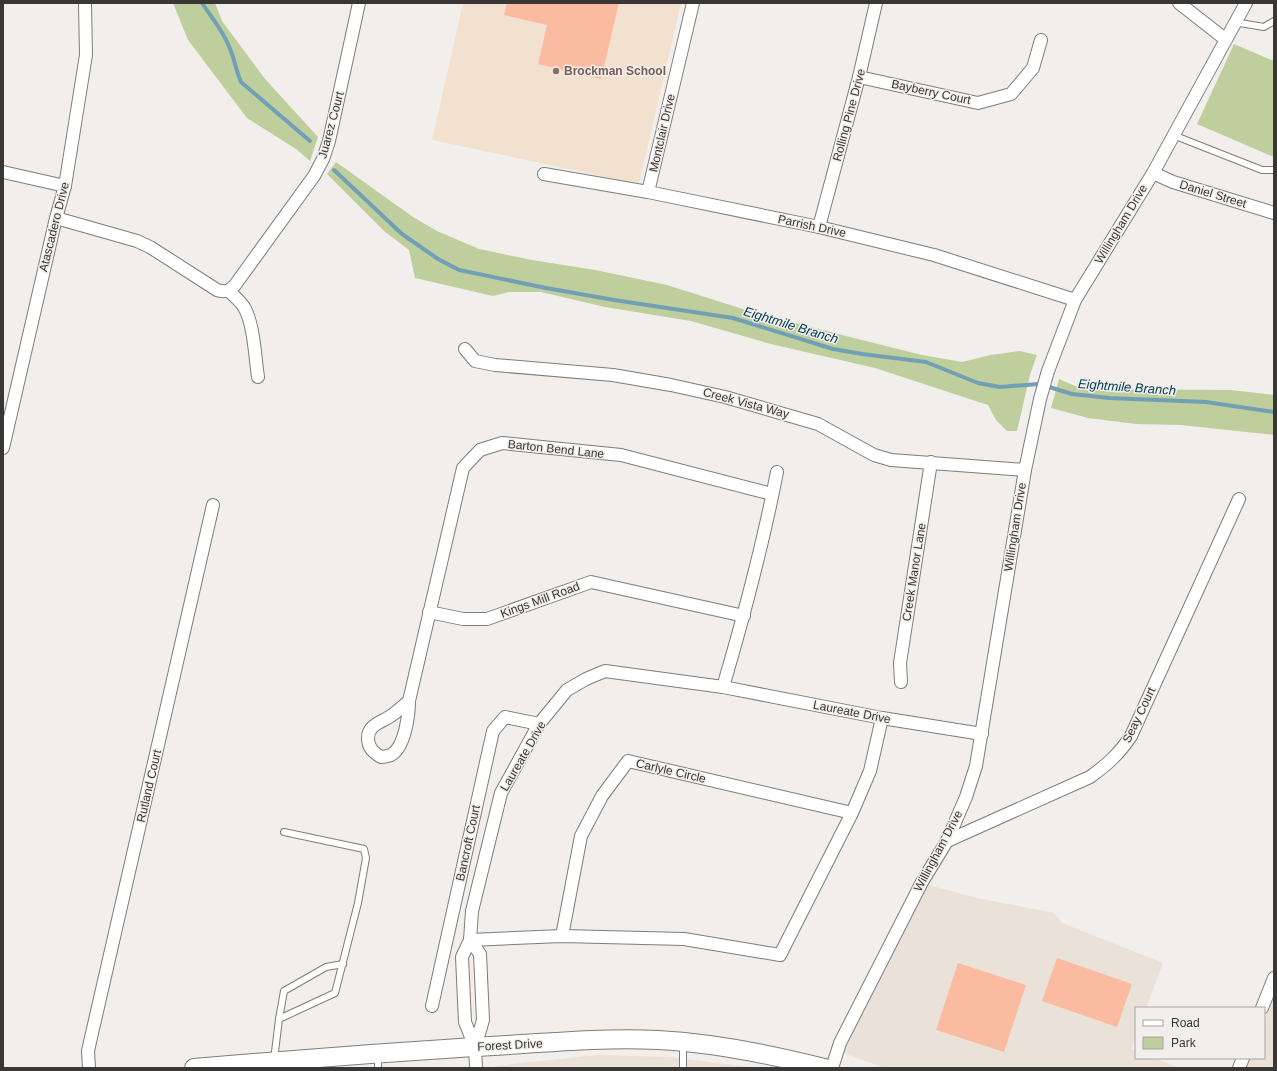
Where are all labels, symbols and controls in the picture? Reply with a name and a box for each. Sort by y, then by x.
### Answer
place label: Brockman School [564,64,666,78]
marker: Brockman School [551,66,561,76]
street label: Rolling Pine Drive [830,67,868,163]
street label: Bayberry Court [890,77,973,107]
street label: Juarez Court [315,89,347,160]
street label: Montclair Drive [646,92,678,174]
street label: Daniel Street [1178,177,1249,211]
street label: Atascadero Drive [36,180,72,273]
street label: Willingham Drive [1092,182,1150,266]
street label: Parrish Drive [777,212,848,240]
water label: Eightmile Branch [742,303,840,347]
water label: Eightmile Branch [1077,376,1177,398]
street label: Creek Vista Way [701,385,791,421]
street label: Barton Bend Lane [507,437,605,461]
street label: Willingham Drive [1001,481,1029,573]
street label: Creek Manor Lane [899,522,929,622]
street label: Kings Mill Road [498,579,582,621]
street label: Seay Court [1120,684,1159,745]
street label: Laureate Drive [812,698,892,726]
street label: Laureate Drive [497,718,549,794]
street label: Rutland Court [134,748,164,824]
street label: Carlyle Circle [635,756,708,786]
street label: Bancroft Court [453,803,483,882]
street label: Willingham Drive [911,808,965,894]
legend [1135,1007,1265,1059]
text: Road [1171,1016,1200,1030]
street label: Forest Drive [477,1036,543,1054]
text: Park [1171,1036,1197,1050]

